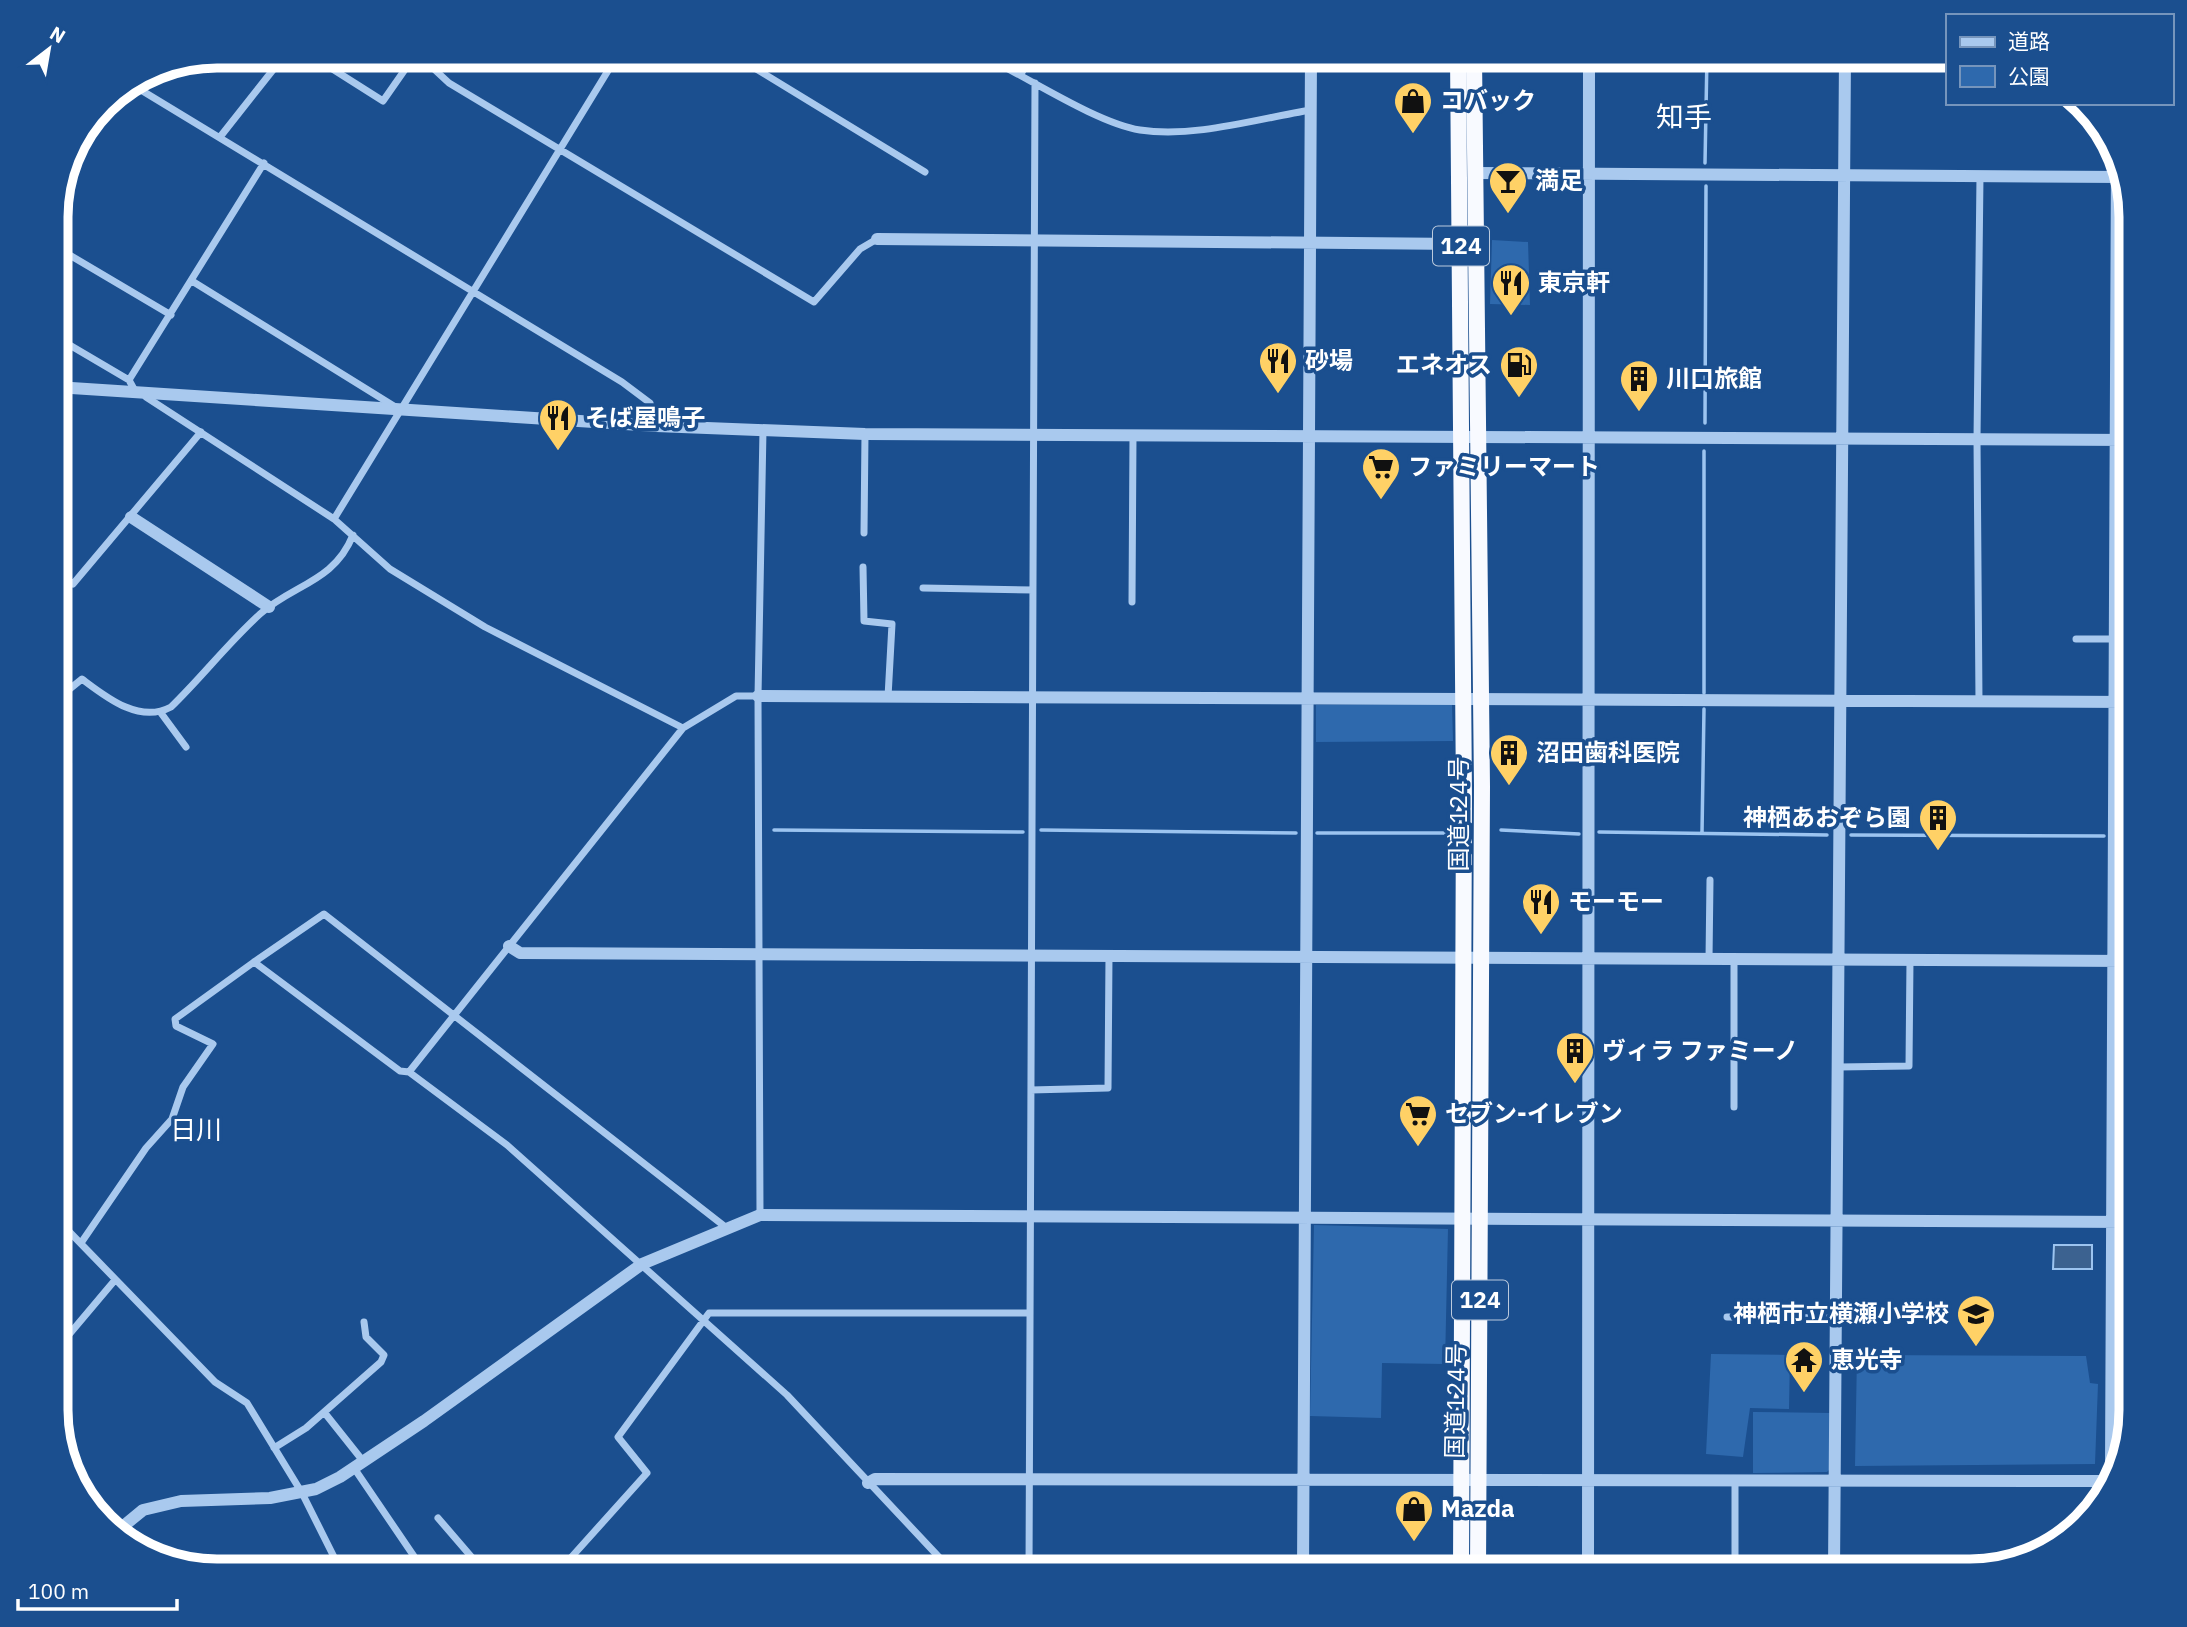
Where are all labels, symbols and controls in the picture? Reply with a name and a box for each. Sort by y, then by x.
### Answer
north arrow [14,14,84,84]
legend [1946,14,2173,105]
text: N [46,21,70,48]
text: 道路 [2008,27,2050,55]
text: 公園 [2008,62,2050,90]
shop icon: コバック [1392,80,1434,135]
place label: コバック [1440,84,1536,116]
district label: 知手 [1656,98,1712,135]
bar icon: 満足 [1487,160,1529,215]
place label: 満足 [1535,164,1583,196]
road number: 124 [1433,227,1489,266]
restaurant icon: 東京軒 [1490,262,1532,317]
place label: 東京軒 [1538,266,1610,298]
restaurant icon: 砂場 [1257,340,1299,395]
place label: 砂場 [1305,344,1353,376]
fuel station icon: エネオス [1498,344,1540,399]
place label: エネオス [1396,348,1492,380]
building icon: 川口旅館 [1618,358,1660,413]
place label: 川口旅館 [1666,362,1762,394]
restaurant icon: そば屋鳴子 [537,397,579,452]
place label: そば屋鳴子 [585,401,705,433]
supermarket icon: ファミリーマート [1360,446,1402,501]
place label: ファミリーマート [1408,450,1600,482]
building icon: 沼田歯科医院 [1488,732,1530,787]
place label: 沼田歯科医院 [1536,736,1680,768]
street label: 国道124号 [1442,756,1474,872]
building icon: 神栖あおぞら園 [1917,797,1959,852]
place label: 神栖あおぞら園 [1743,801,1911,833]
restaurant icon: モーモー [1520,881,1562,936]
place label: モーモー [1568,885,1664,917]
building icon: ヴィラ ファミーノ [1554,1030,1596,1085]
place label: ヴィラ ファミーノ [1602,1034,1798,1066]
supermarket icon: セブン-イレブン [1397,1093,1439,1148]
place label: セブン-イレブン [1445,1097,1623,1129]
district label: 日川 [170,1112,222,1146]
road number: 124 [1452,1280,1508,1320]
school or university icon: 神栖市立横瀬小学校 [1955,1293,1997,1348]
place label: 神栖市立横瀬小学校 [1733,1297,1949,1329]
temple icon: 恵光寺 [1783,1339,1825,1394]
street label: 国道124号 [1438,1343,1472,1459]
place label: 恵光寺 [1831,1343,1903,1375]
shop icon: Mazda [1393,1488,1435,1543]
place label: Mazda [1441,1492,1515,1524]
scale bar [18,1568,177,1612]
text: 100 m [28,1577,89,1605]

